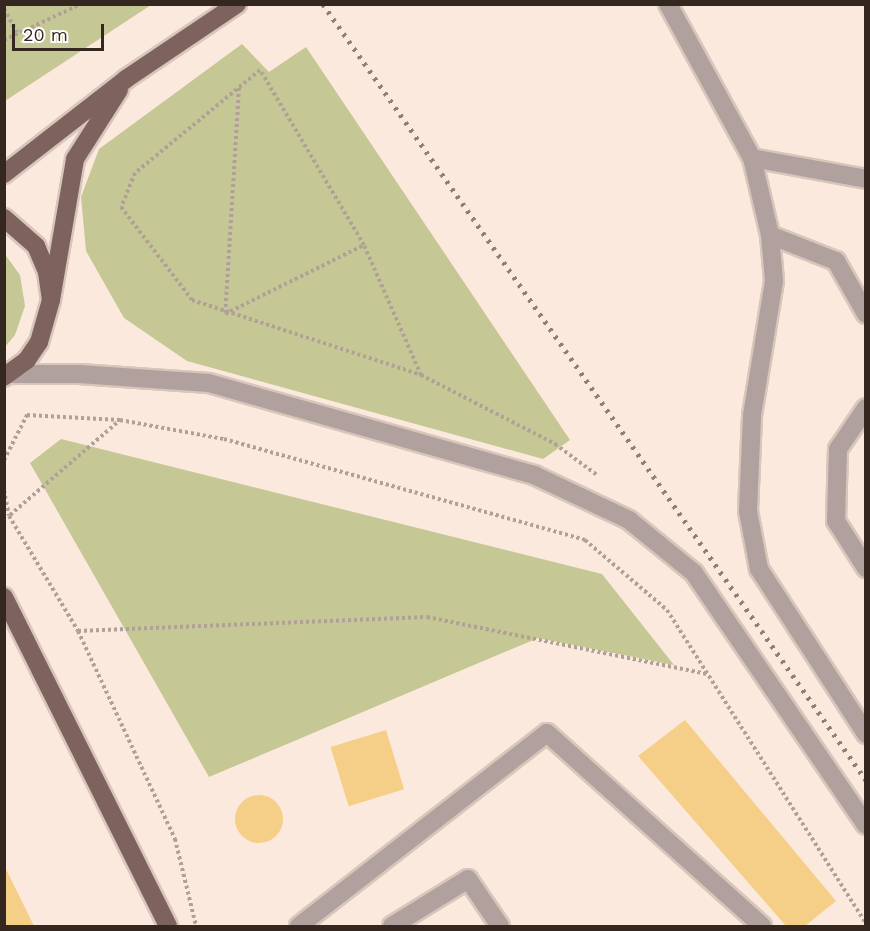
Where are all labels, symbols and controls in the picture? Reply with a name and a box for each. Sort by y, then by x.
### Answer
scale bar [15,12,106,50]
text: 20 m [23,24,68,45]

